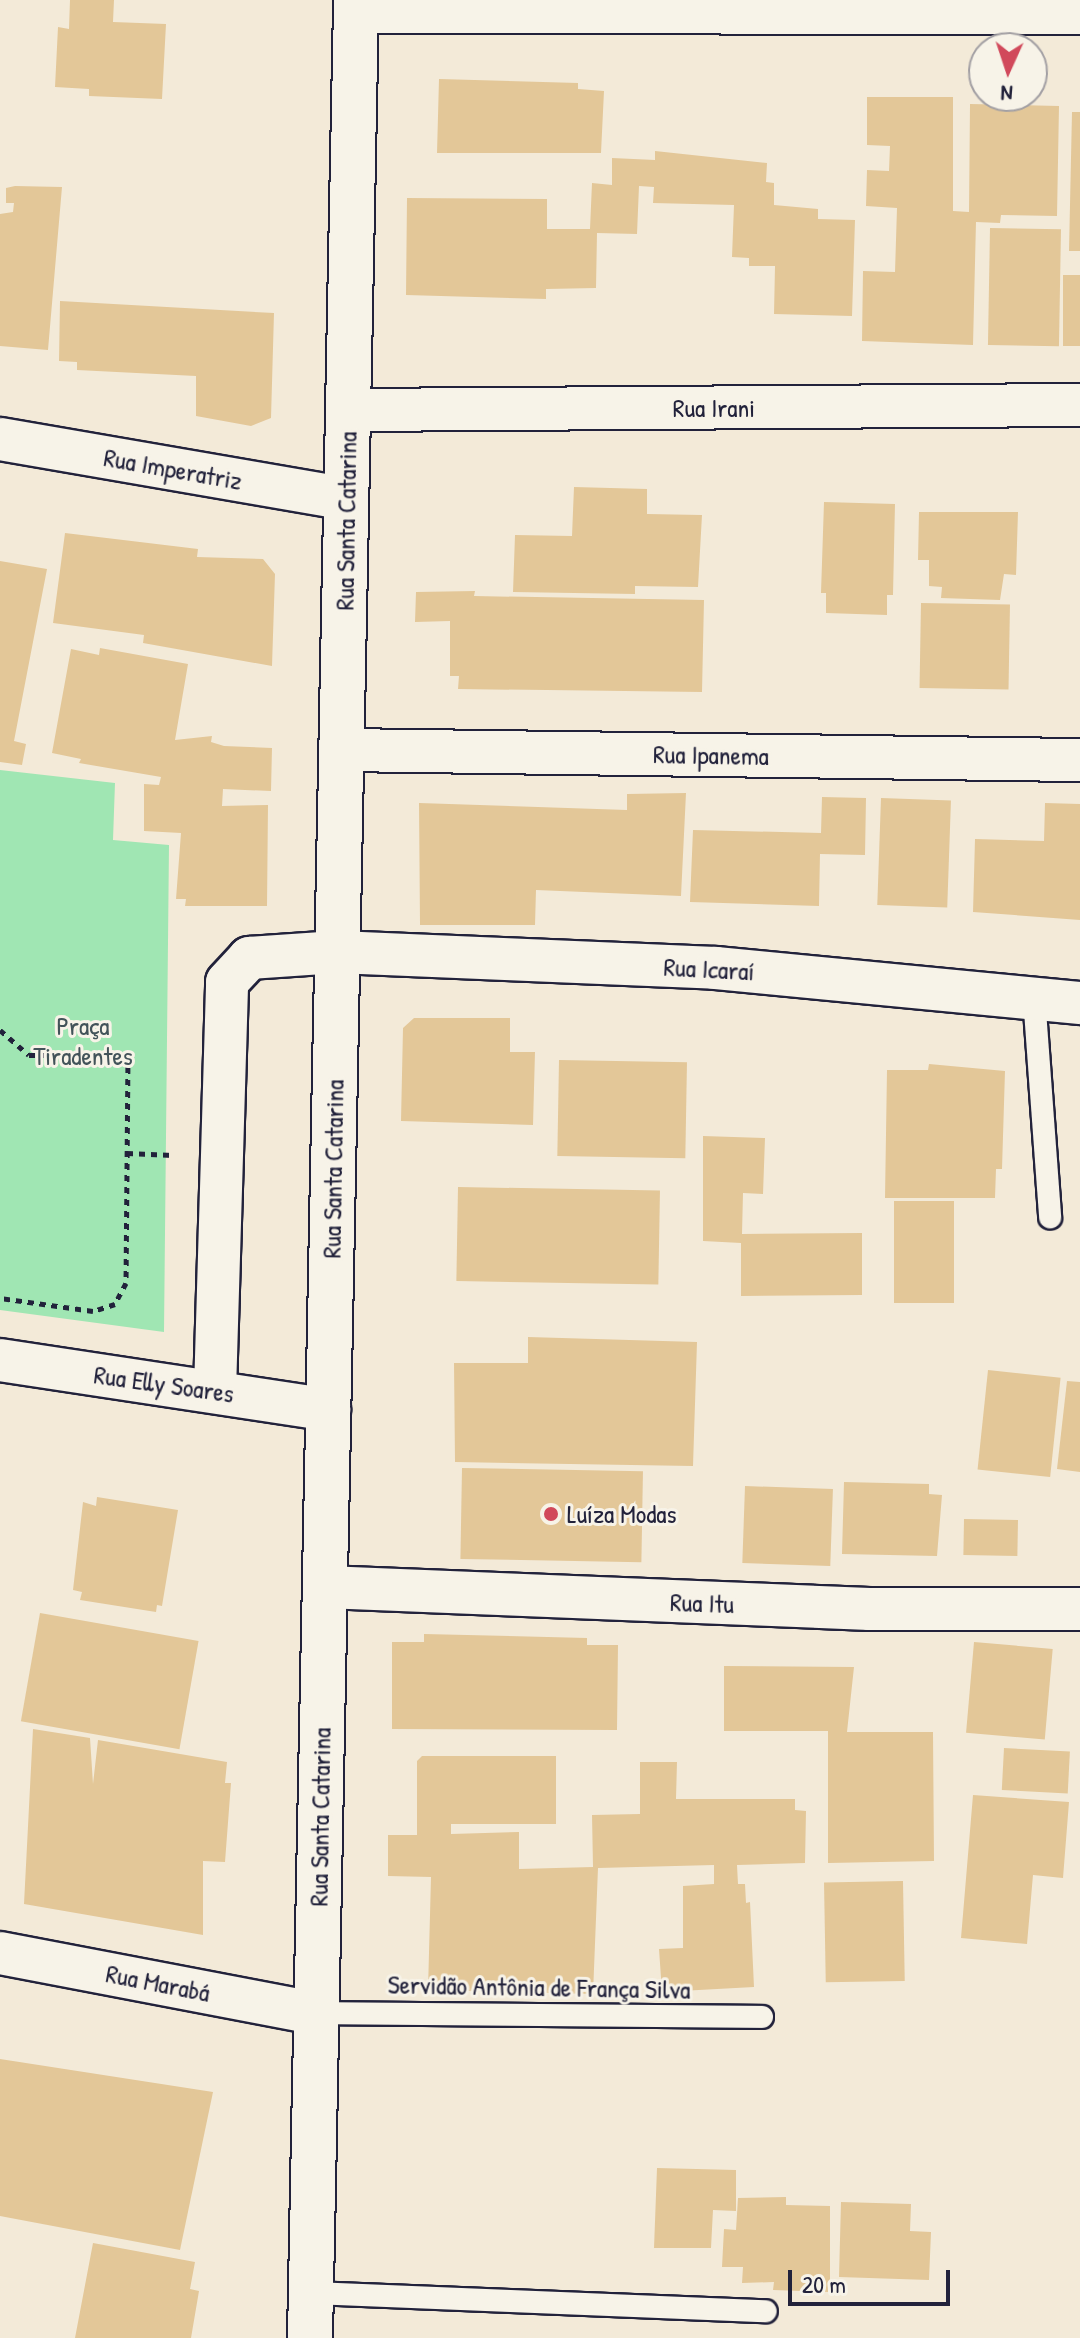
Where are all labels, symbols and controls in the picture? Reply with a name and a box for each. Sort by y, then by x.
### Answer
north arrow [968,32,1048,112]
text: N [1000,79,1013,109]
street label: Rua Irani [673,392,755,424]
street label: Rua Santa Catarina [329,431,363,611]
street label: Rua Imperatriz [101,442,245,496]
street label: Rua Ipanema [653,738,769,772]
street label: Rua Icaraí [663,951,755,987]
park label: Praça Tiradentes [33,1010,133,1072]
street label: Rua Santa Catarina [316,1079,350,1259]
street label: Rua Elly Soares [92,1359,236,1409]
place label: Luíza Modas [567,1498,676,1530]
marker: Luíza Modas [542,1505,560,1523]
street label: Rua Itu [670,1586,734,1620]
street label: Rua Santa Catarina [303,1727,337,1907]
street label: Rua Marabá [103,1958,213,2008]
street label: Servidão Antônia de França Silva [387,1969,691,2005]
scale bar [792,2254,954,2304]
text: 20 m [802,2268,846,2300]

